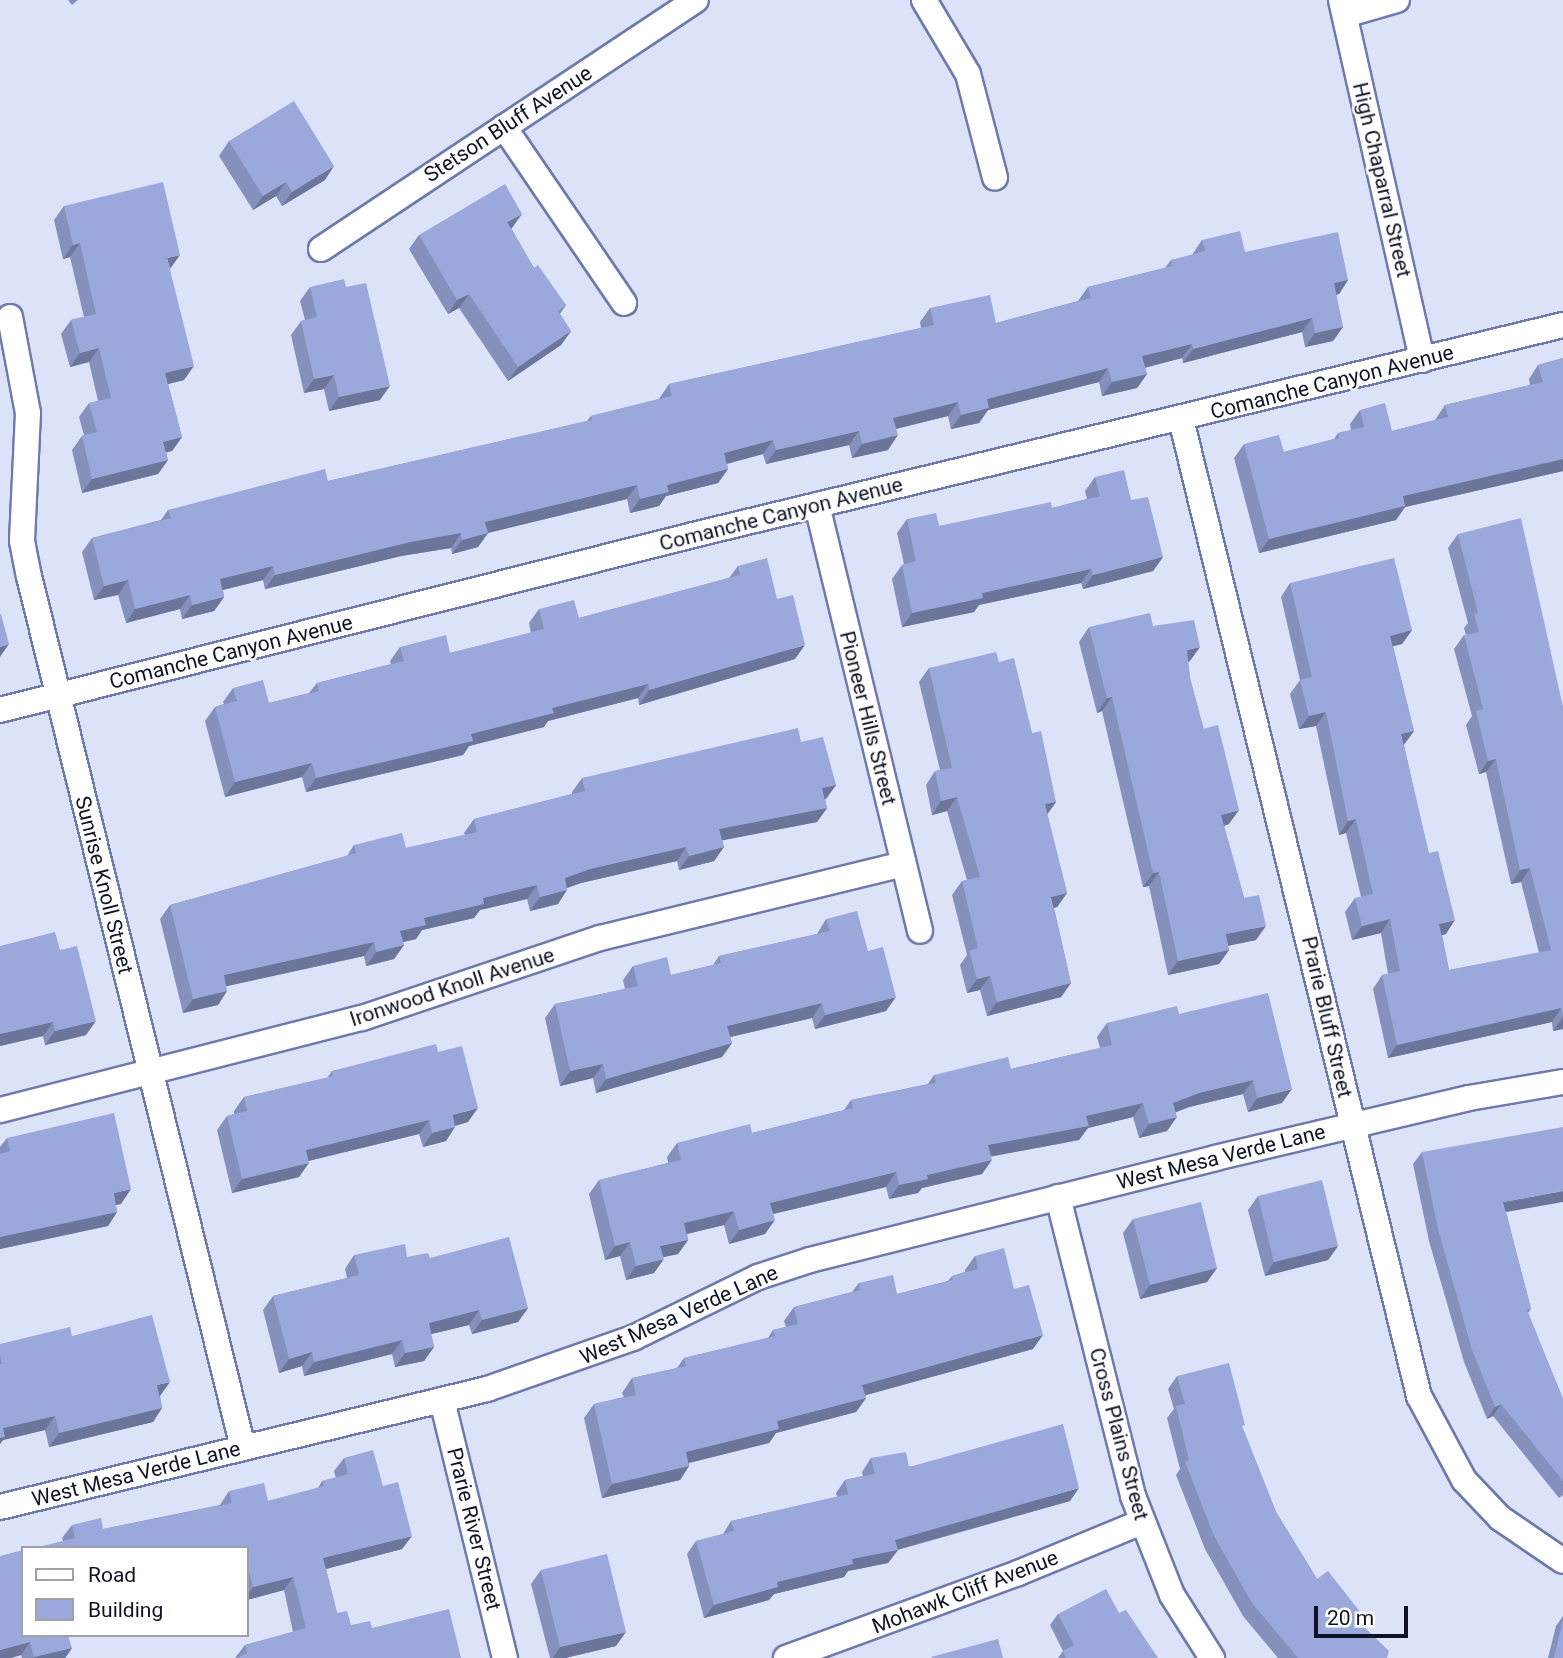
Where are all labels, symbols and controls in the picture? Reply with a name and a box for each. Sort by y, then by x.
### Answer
street label: Stetson Bluff Avenue [419,60,597,188]
street label: High Chaparral Street [1347,80,1417,280]
street label: Comanche Canyon Avenue [1208,340,1456,424]
street label: Comanche Canyon Avenue [657,472,905,556]
street label: Comanche Canyon Avenue [107,610,355,694]
street label: Pioneer Hills Street [834,628,902,808]
street label: Sunrise Knoll Street [70,793,138,977]
street label: Prarie Bluff Street [1296,934,1358,1100]
street label: Ironwood Knoll Avenue [347,942,557,1032]
street label: West Mesa Verde Lane [1114,1119,1328,1195]
street label: West Mesa Verde Lane [576,1260,782,1370]
street label: Cross Plains Street [1084,1345,1154,1523]
street label: West Mesa Verde Lane [29,1436,243,1512]
street label: Prarie River Street [442,1445,506,1613]
street label: Mohawk Cliff Avenue [868,1545,1062,1639]
legend [21,1546,248,1637]
text: Road [88,1563,136,1587]
scale bar [1318,1592,1412,1636]
text: Building [88,1598,163,1622]
text: 20 m [1327,1606,1374,1630]

